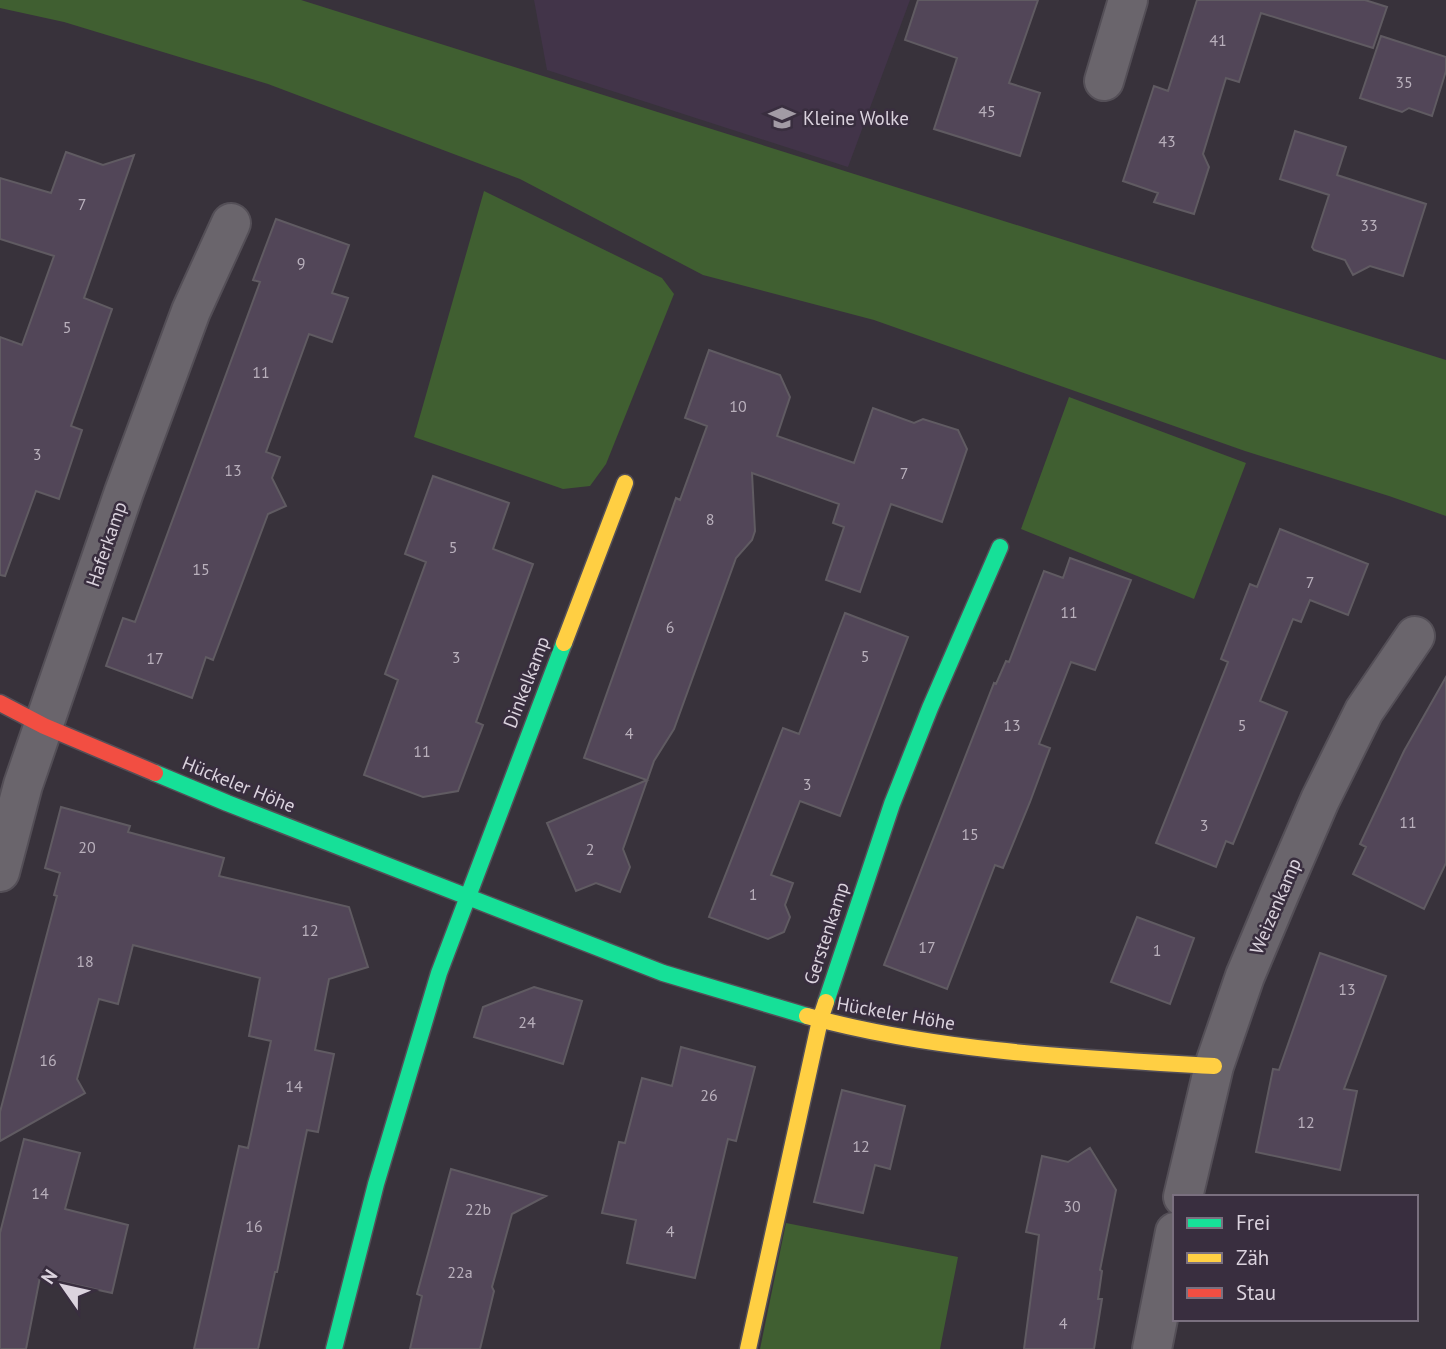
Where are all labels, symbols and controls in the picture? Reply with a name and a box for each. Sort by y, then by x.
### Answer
house number: 41 [1209,30,1227,50]
house number: 35 [1395,72,1413,92]
house number: 45 [978,101,996,121]
school or university icon: Kleine Wolke [767,103,797,133]
place label: Kleine Wolke [803,106,909,130]
house number: 43 [1158,131,1176,151]
house number: 7 [78,194,86,214]
house number: 33 [1360,215,1378,235]
house number: 9 [297,253,305,273]
house number: 5 [63,317,71,337]
house number: 11 [252,362,270,382]
house number: 10 [729,396,747,416]
house number: 3 [33,444,41,464]
house number: 13 [224,460,242,480]
house number: 7 [900,463,908,483]
street label: Haferkamp [80,498,132,590]
house number: 8 [706,509,714,529]
house number: 5 [449,537,457,557]
house number: 15 [192,559,210,579]
house number: 7 [1306,572,1314,592]
house number: 11 [1060,602,1078,622]
house number: 6 [666,617,674,637]
street label: Dinkelkamp [498,633,554,731]
house number: 5 [861,646,869,666]
house number: 3 [452,647,460,667]
house number: 17 [146,648,164,668]
house number: 13 [1003,715,1021,735]
house number: 5 [1238,715,1246,735]
house number: 4 [625,723,634,743]
house number: 11 [413,741,431,761]
street label: Hückeler Höhe [179,750,299,818]
house number: 3 [803,774,811,794]
house number: 11 [1399,812,1417,832]
house number: 3 [1200,815,1208,835]
house number: 15 [961,824,979,844]
house number: 20 [78,837,96,857]
house number: 2 [586,839,594,859]
street label: Weizenkamp [1244,854,1306,958]
street label: Gerstenkamp [798,879,854,987]
house number: 1 [749,884,757,904]
house number: 12 [301,920,319,940]
house number: 17 [918,937,936,957]
house number: 1 [1153,940,1161,960]
house number: 18 [76,951,94,971]
house number: 13 [1338,979,1356,999]
street label: Hückeler Höhe [835,991,957,1035]
house number: 24 [518,1012,536,1032]
house number: 16 [39,1050,57,1070]
house number: 14 [285,1076,303,1096]
house number: 26 [700,1085,718,1105]
house number: 12 [1297,1112,1315,1132]
house number: 12 [852,1136,870,1156]
house number: 14 [31,1183,49,1203]
legend [1173,1195,1418,1321]
house number: 30 [1063,1196,1081,1216]
house number: 22b [465,1199,491,1219]
text: Frei [1236,1209,1270,1236]
house number: 16 [245,1216,263,1236]
house number: 4 [666,1221,675,1241]
text: Zäh [1236,1244,1269,1271]
north arrow [28,1251,98,1321]
house number: 22a [447,1262,473,1282]
text: N [35,1265,62,1288]
text: Stau [1236,1279,1276,1306]
house number: 4 [1059,1313,1068,1333]

